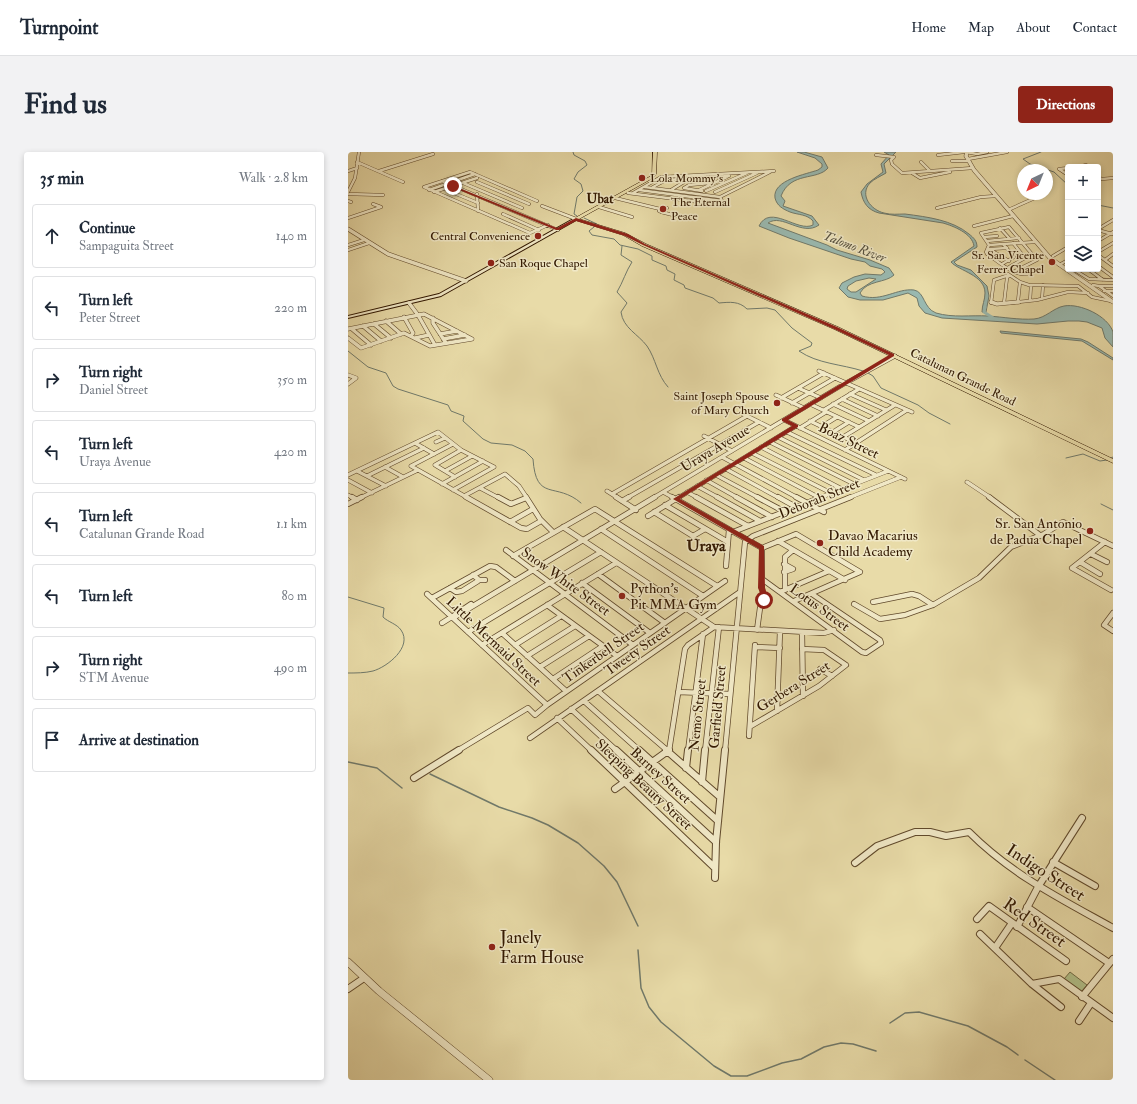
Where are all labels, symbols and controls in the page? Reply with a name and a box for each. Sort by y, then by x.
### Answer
text: Turnpoint [20,16,98,40]
text: Home [911,19,946,36]
text: Map [968,19,994,36]
text: About [1016,19,1050,36]
text: Contact [1072,19,1117,36]
button: Directions [1018,86,1113,123]
text: Find us [24,87,107,122]
north arrow [1017,164,1053,200]
map controls [1065,164,1101,272]
button: + [1065,164,1101,200]
text: 35 min [40,168,84,189]
text: Walk · 2.8 km [239,170,308,186]
place label: Lola Mommy's [650,171,723,186]
marker: Lola Mommy's [637,173,647,183]
route end [444,177,462,195]
district label: Ubat [587,191,614,207]
place label: The Eternal Peace [671,195,730,224]
button: − [1065,200,1101,236]
marker: The Eternal Peace [658,204,668,214]
text: Continue [79,219,135,238]
icon: ahead [41,225,63,247]
text: 140 m [276,228,307,244]
water label: Talomo River [821,228,889,267]
place label: Central Convenience [430,229,530,244]
marker: Central Convenience [533,231,543,241]
button: layers [1065,236,1101,272]
text: Sampaguita Street [79,238,174,254]
place label: Sr. San Vicente Ferrer Chapel [971,248,1044,277]
place label: San Roque Chapel [499,256,588,271]
marker: Sr. San Vicente Ferrer Chapel [1047,257,1057,267]
marker: San Roque Chapel [486,258,496,268]
text: Turn left [79,291,133,310]
icon: left [41,297,63,319]
text: 220 m [274,300,307,316]
text: Peter Street [79,310,140,326]
street label: Catalunan Grande Road [907,345,1018,410]
text: Turn right [79,363,142,382]
icon: right [41,369,63,391]
text: 350 m [277,372,307,388]
text: Daniel Street [79,382,148,398]
place label: Saint Joseph Spouse of Mary Church [673,389,770,418]
marker: Saint Joseph Spouse of Mary Church [772,398,782,408]
street label: Boaz Street [816,419,882,463]
street label: Uraya Avenue [678,421,754,477]
text: Turn left [79,435,133,454]
icon: left [41,441,63,463]
text: 420 m [274,444,307,460]
text: Uraya Avenue [79,454,151,470]
street label: Deborah Street [776,474,863,522]
text: Turn left [79,507,133,526]
icon: left [41,513,63,535]
place label: Sr. San Antonio de Padua Chapel [990,515,1082,549]
text: 1.1 km [276,516,307,532]
text: Catalunan Grande Road [79,526,204,542]
marker: Sr. San Antonio de Padua Chapel [1085,526,1095,536]
place label: Davao Macarius Child Academy [828,527,918,561]
district label: Uraya [687,536,726,557]
marker: Davao Macarius Child Academy [815,538,825,548]
street label: Snow White Street [518,543,614,620]
place label: Python's Pit MMA Gym [630,580,717,614]
street label: Lotus Street [786,580,853,635]
icon: left [41,585,63,607]
text: Turn left [79,587,133,606]
text: 80 m [281,588,307,604]
marker: Python's Pit MMA Gym [617,591,627,601]
route start [755,591,773,609]
street label: Little Mermaid Street [443,593,545,690]
street label: Tinkerbell Street [559,618,648,687]
street label: Tweety Street [601,621,674,680]
text: Turn right [79,651,142,670]
icon: right [41,657,63,679]
street label: Gerbera Street [753,657,833,716]
text: 490 m [274,660,307,676]
street label: Garfield Street [705,664,730,749]
text: STM Avenue [79,670,149,686]
street label: Nemo Street [685,678,710,752]
icon: arrive [41,729,63,751]
text: Arrive at destination [79,731,199,750]
street label: Sleeping Beauty Street [591,735,696,835]
street label: Barney Street [626,744,695,808]
street label: Indigo Street [1002,839,1089,906]
street label: Red Street [999,893,1071,952]
place label: Janely Farm House [499,927,584,968]
marker: Janely Farm House [487,942,497,952]

